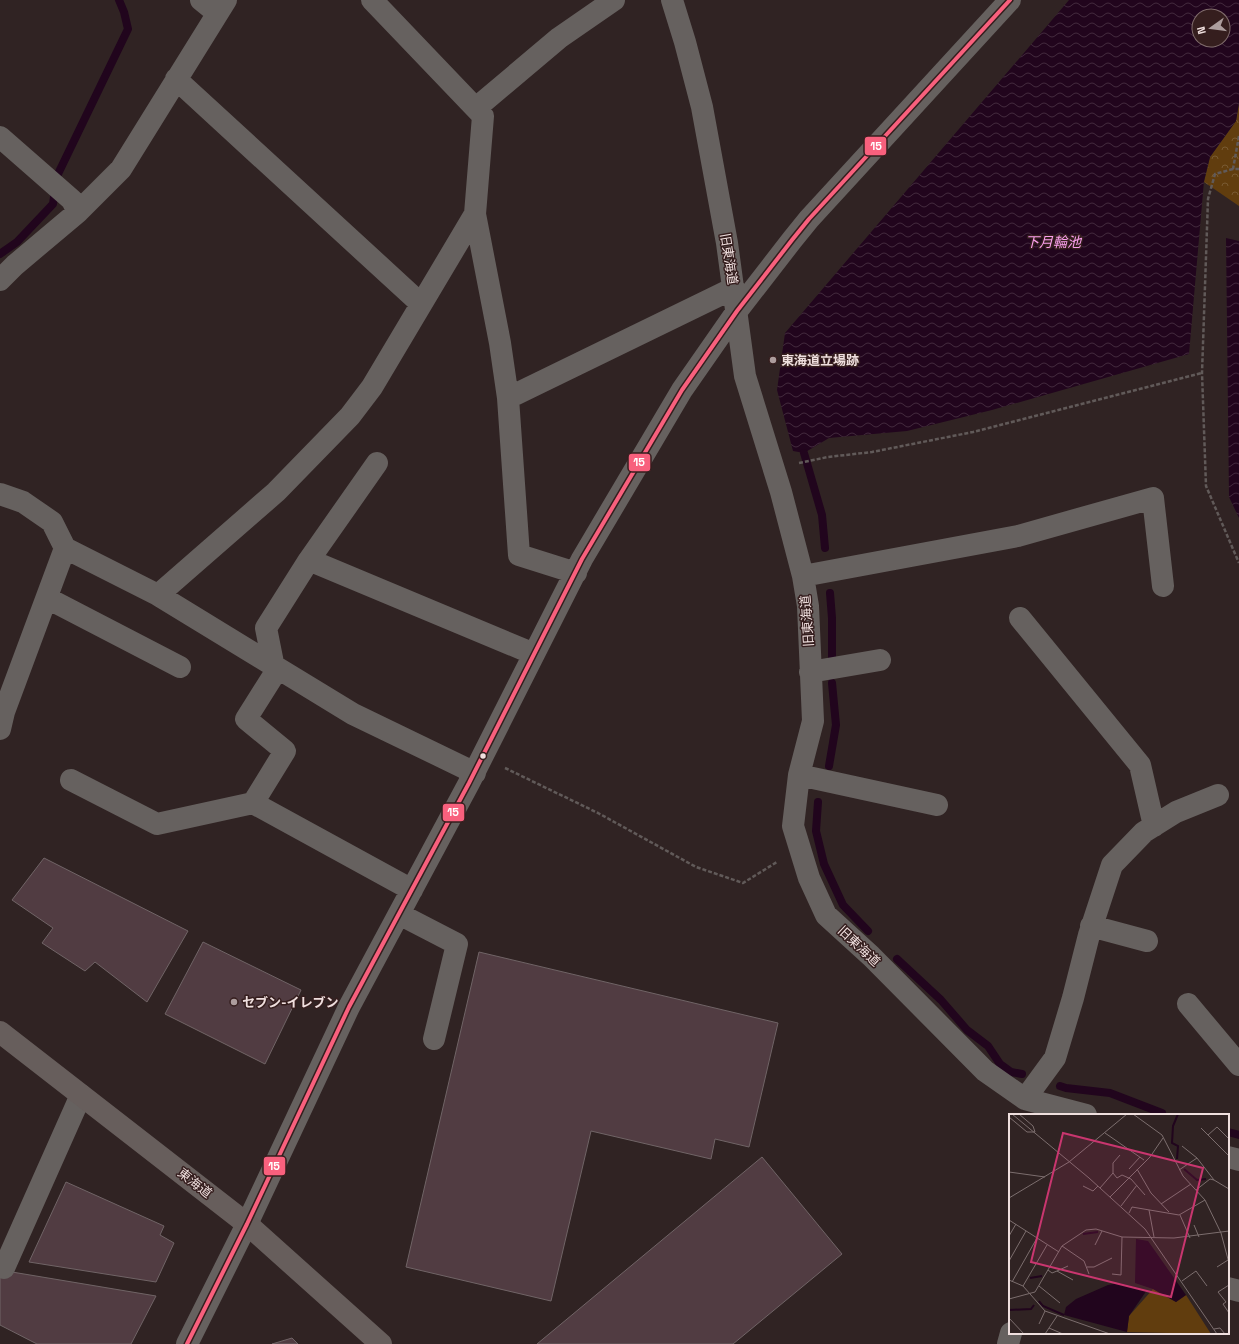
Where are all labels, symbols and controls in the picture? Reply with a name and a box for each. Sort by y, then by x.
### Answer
north arrow [1191,8,1231,48]
text: N [1194,25,1209,36]
line badge: 15 [864,136,887,156]
text: 15 [870,139,882,153]
street label: 旧東海道 [717,232,741,286]
water label: 下月輪池 [1025,233,1083,251]
place label: 東海道立場跡 [781,352,859,369]
marker: 東海道立場跡 [768,355,778,365]
line badge: 15 [628,453,651,472]
text: 15 [633,455,645,469]
street label: 旧東海道 [797,594,817,648]
unlabelled marker [478,751,488,761]
line badge: 15 [442,803,465,822]
text: 15 [447,805,459,819]
street label: 旧東海道 [834,922,884,970]
place label: セブン-イレブン [242,994,339,1011]
marker: セブン-イレブン [229,997,239,1007]
inset map [1009,1114,1229,1334]
line badge: 15 [263,1156,286,1176]
text: 15 [268,1159,280,1173]
street label: 東海道 [174,1164,216,1202]

